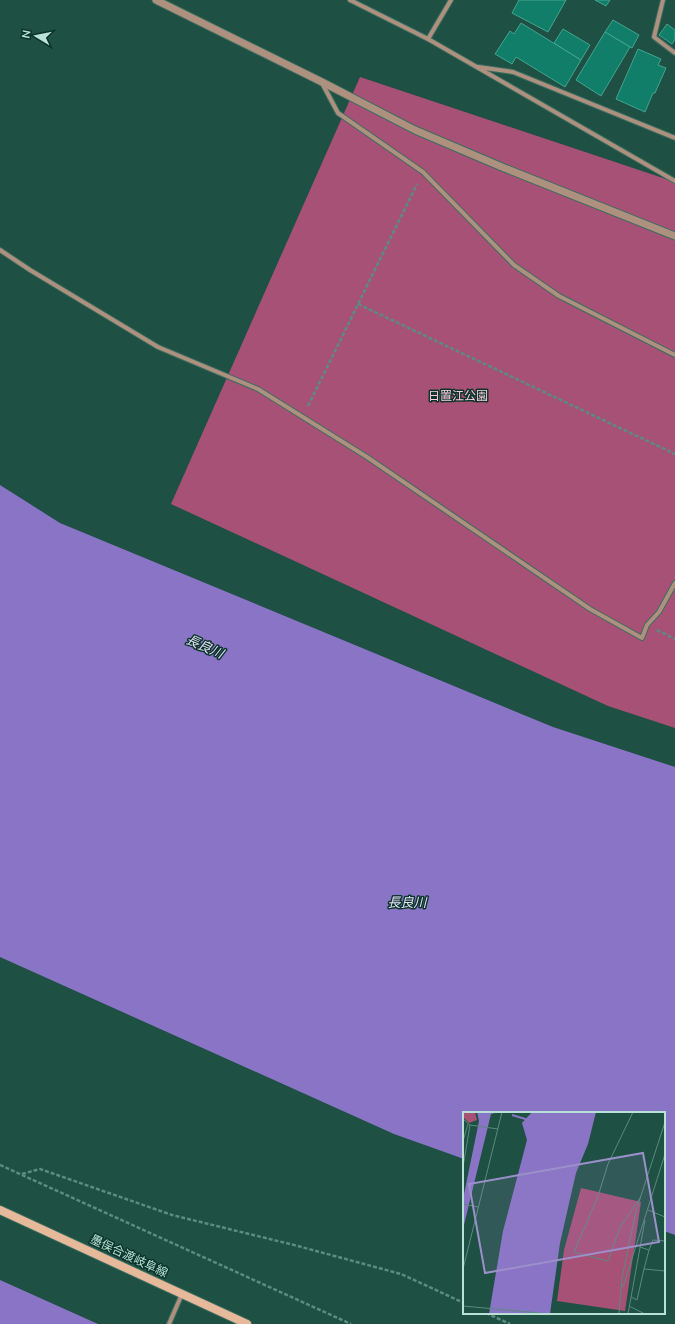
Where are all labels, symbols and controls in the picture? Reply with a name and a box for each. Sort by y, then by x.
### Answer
north arrow [16,16,56,56]
text: N [19,29,34,40]
park label: 日置江公園 [428,388,488,403]
water label: 長良川 [184,631,228,662]
water label: 長良川 [387,894,428,910]
inset map [463,1112,665,1314]
street label: 墨俣合渡岐阜線 [88,1231,170,1280]

